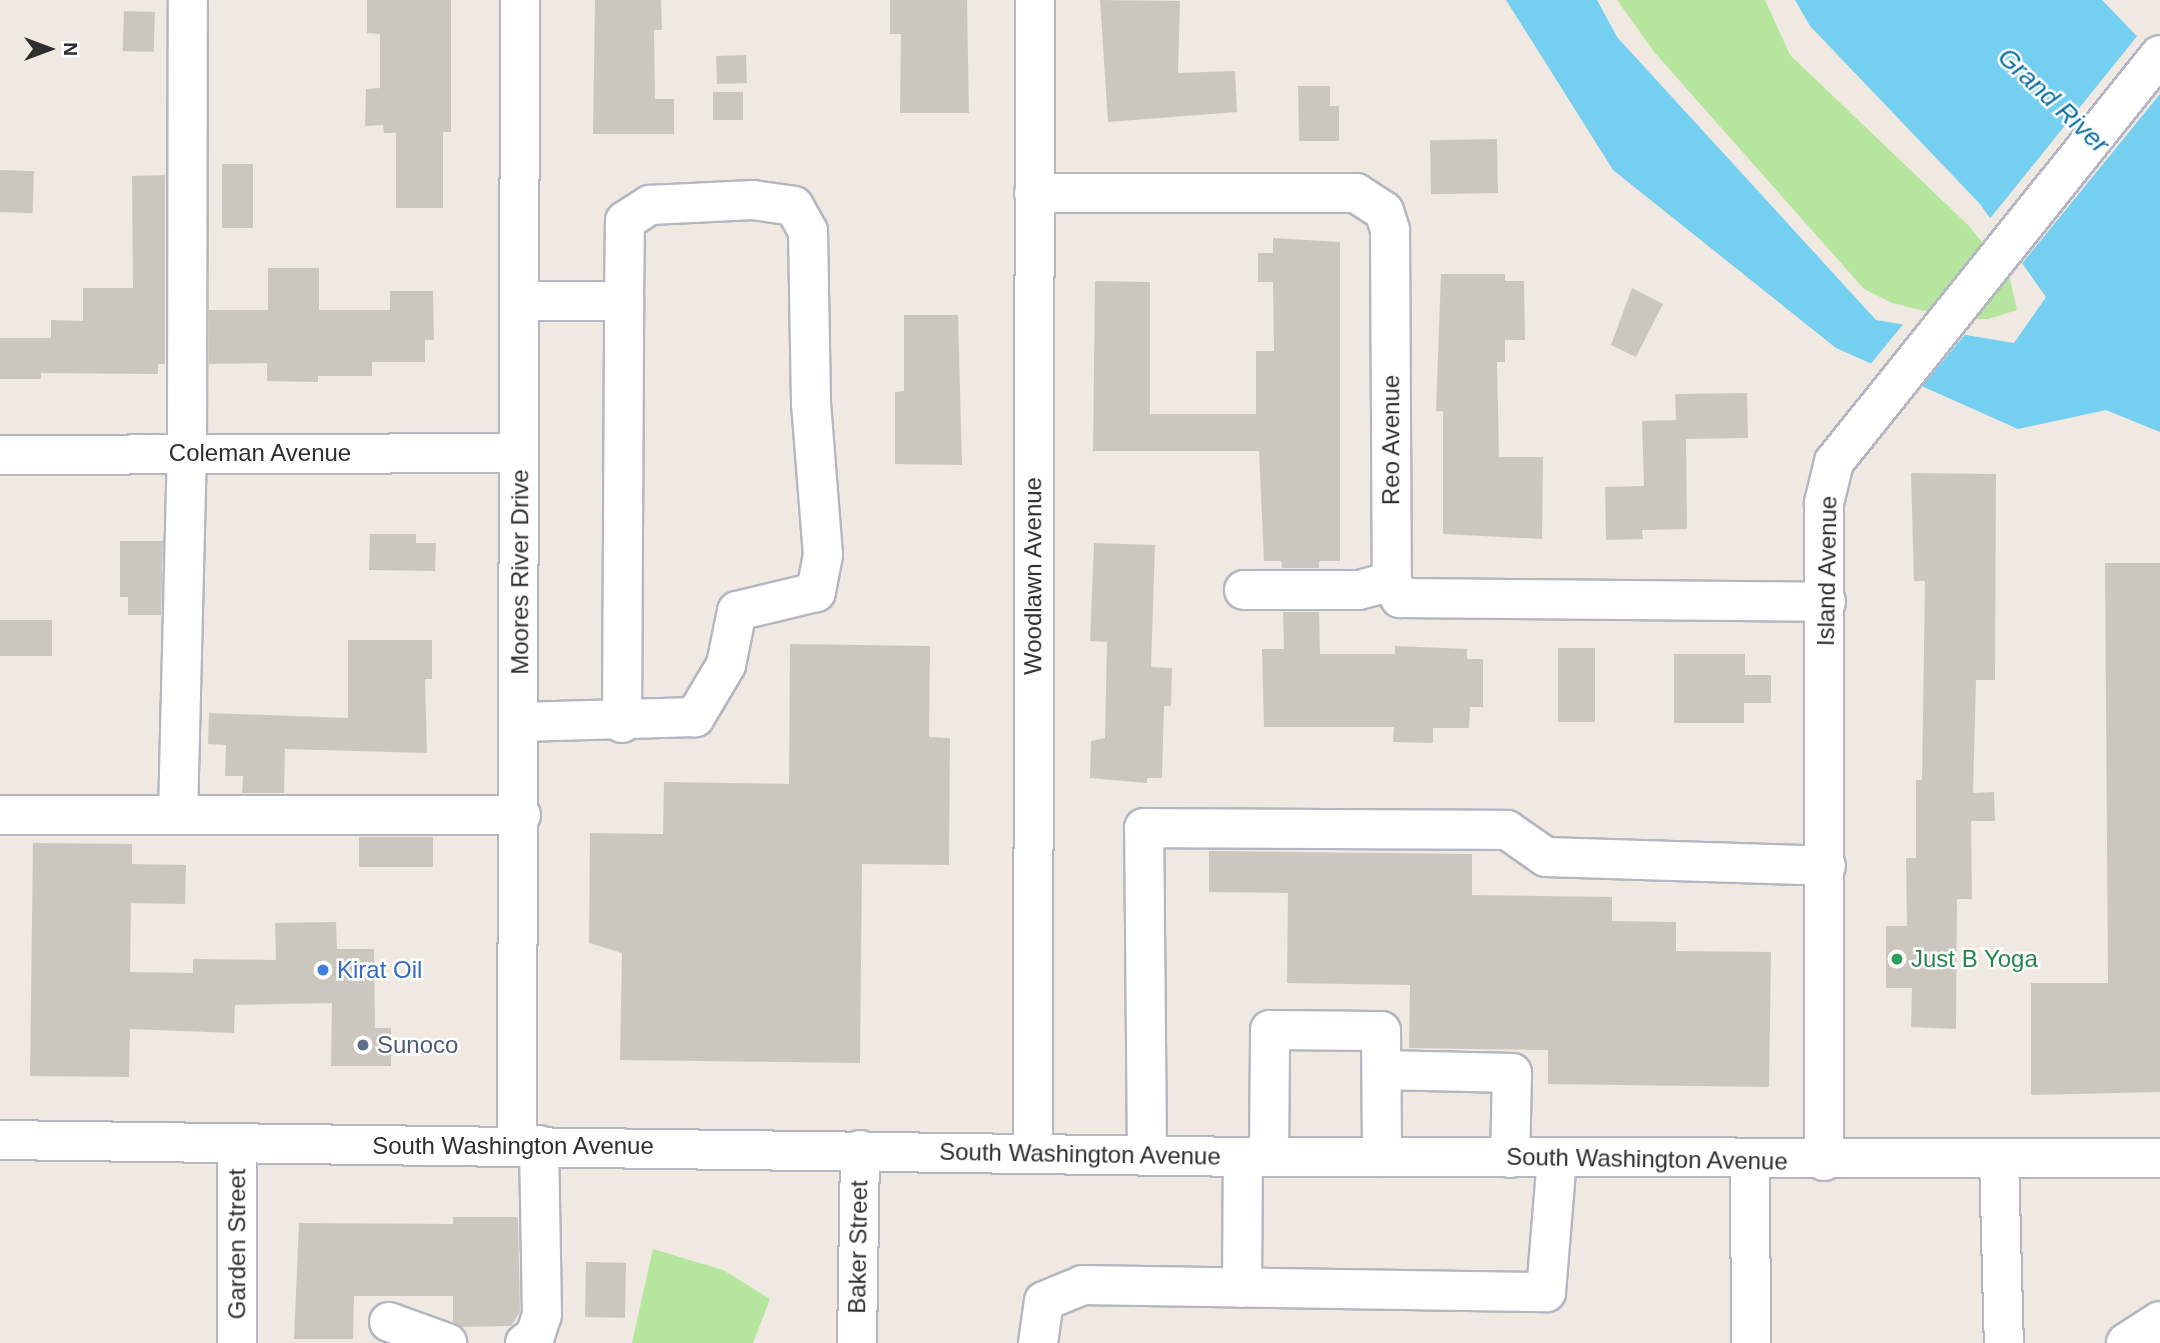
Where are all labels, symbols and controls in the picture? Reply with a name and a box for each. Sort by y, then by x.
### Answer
north arrow [14,14,84,84]
text: N [60,42,81,56]
water label: Grand River [1991,42,2115,160]
street label: Reo Avenue [1377,374,1405,506]
street label: Coleman Avenue [168,439,352,467]
street label: Moores River Drive [506,469,534,675]
street label: Woodlawn Avenue [1019,476,1047,676]
street label: Island Avenue [1811,495,1843,647]
place label: Just B Yoga [1911,945,2038,973]
marker: Just B Yoga [1889,951,1905,967]
place label: Kirat Oil [337,956,422,984]
marker: Kirat Oil [315,962,331,978]
place label: Sunoco [377,1031,458,1059]
marker: Sunoco [355,1037,371,1053]
street label: South Washington Avenue [372,1132,654,1160]
street label: South Washington Avenue [938,1137,1222,1171]
street label: South Washington Avenue [1505,1142,1789,1176]
street label: Garden Street [223,1169,251,1319]
street label: Baker Street [842,1180,874,1314]

